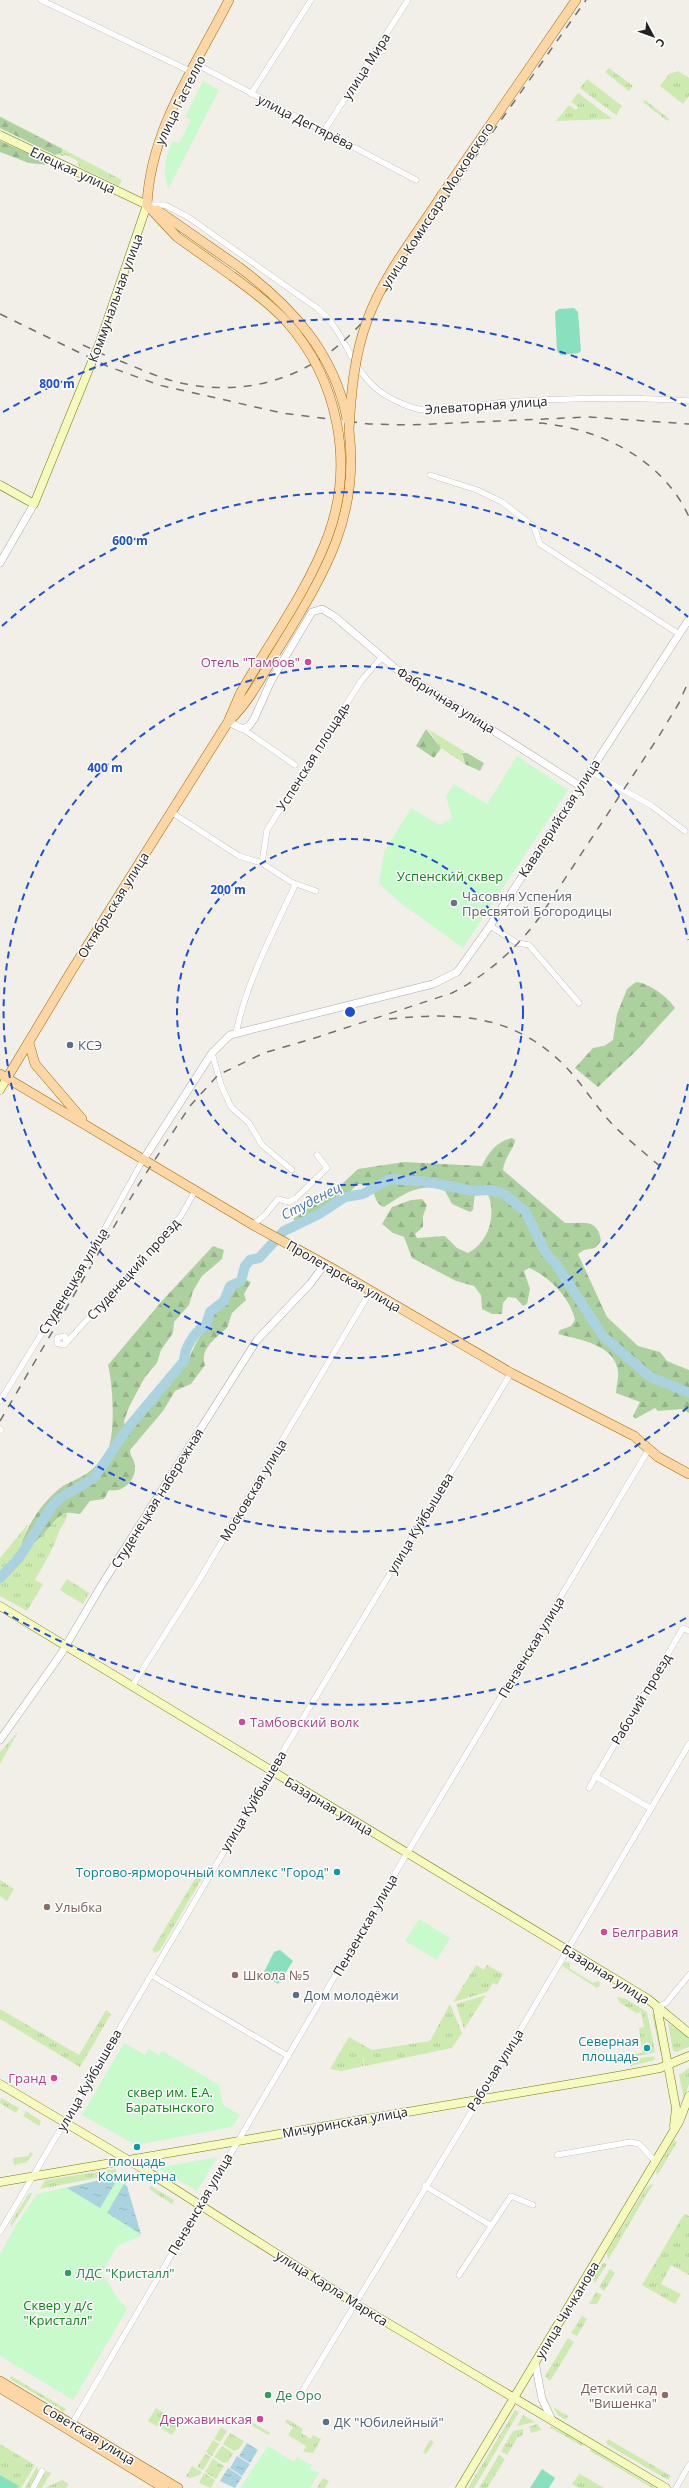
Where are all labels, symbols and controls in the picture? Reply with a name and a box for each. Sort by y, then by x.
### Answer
north arrow [633,16,673,56]
street label: улица Мира [338,29,394,103]
text: С [653,35,669,50]
street label: улица Гастелло [151,52,209,148]
street label: улица Дегтярёва [255,90,357,154]
street label: улица Комиссара Московского [376,118,498,292]
street label: Елецкая улица [27,142,119,198]
street label: Коммунальная улица [83,231,147,365]
text: 800 m [39,375,75,392]
street label: Элеваторная улица [424,392,548,418]
text: 600 m [112,532,148,549]
place label: Отель "Тамбов" [201,653,300,671]
marker: Отель "Тамбов" [303,657,313,667]
street label: Фабричная улица [393,662,499,738]
street label: Успенская площадь [272,698,354,814]
street label: Кавалерийская улица [514,755,604,881]
text: 400 m [87,759,123,776]
street label: Октябрьская улица [73,849,153,961]
park label: Успенский сквер [397,867,503,885]
text: 200 m [210,881,246,898]
place label: Часовня Успения Пресвятой Богородицы [462,887,612,920]
marker: Часовня Успения Пресвятой Богородицы [449,898,459,908]
centre of rings [343,1005,357,1019]
place label: КСЭ [78,1036,102,1054]
marker: КСЭ [65,1040,75,1050]
water label: Студенец [277,1177,344,1224]
street label: Студенецкий проезд [83,1214,184,1324]
street label: Студенецкая улица [34,1224,112,1338]
street label: Пролетарская улица [283,1236,405,1316]
street label: Студенецкая набережная [107,1425,207,1571]
street label: Московская улица [215,1436,291,1544]
street label: улица Куйбышева [383,1469,457,1577]
street label: Пензенская улица [494,1593,568,1701]
street label: Рабочий проезд [607,1650,676,1748]
place label: Тамбовский волк [250,1713,360,1731]
marker: Тамбовский волк [237,1717,247,1727]
street label: улица Куйбышева [216,1747,290,1855]
street label: Базарная улица [281,1772,377,1840]
place label: Торгово-ярморочный комплекс "Город" [76,1863,329,1881]
marker: Торгово-ярморочный комплекс "Город" [332,1867,342,1877]
street label: Пензенская улица [328,1871,402,1979]
place label: Улыбка [55,1898,102,1916]
marker: Улыбка [42,1902,52,1912]
place label: Белгравия [612,1923,678,1941]
marker: Белгравия [599,1927,609,1937]
street label: Базарная улица [559,1940,653,2008]
place label: Школа №5 [243,1966,310,1984]
marker: Школа №5 [230,1970,240,1980]
place label: Дом молодёжи [304,1986,399,2004]
marker: Дом молодёжи [291,1990,301,2000]
street label: Рабочая улица [462,2025,528,2115]
street label: улица Куйбышева [52,2026,126,2134]
place label: Северная площадь [578,2032,639,2065]
marker: Северная площадь [642,2043,652,2053]
place label: Гранд [8,2069,47,2087]
marker: Гранд [49,2073,59,2083]
park label: сквер им. Е.А. Баратынского [126,2083,215,2116]
street label: Мичуринская улица [281,2102,409,2142]
marker: площадь Коминтерна [132,2142,142,2152]
street label: Пензенская улица [163,2150,237,2258]
place label: площадь Коминтерна [98,2152,176,2185]
street label: улица Карла Маркса [272,2246,392,2330]
street label: улица Чичканова [531,2258,603,2362]
place label: ЛДС "Кристалл" [76,2264,175,2282]
marker: ЛДС "Кристалл" [63,2268,73,2278]
park label: Сквер у д/с "Кристалл" [23,2296,93,2329]
place label: Детский сад "Вишенка" [581,2379,658,2412]
place label: Де Оро [276,2386,322,2404]
marker: Де Оро [263,2390,273,2400]
marker: Детский сад "Вишенка" [660,2390,670,2400]
street label: Советская улица [39,2399,139,2469]
place label: Державинская [160,2410,252,2428]
place label: ДК "Юбилейный" [334,2413,444,2431]
marker: Державинская [255,2414,265,2424]
marker: ДК "Юбилейный" [321,2417,331,2427]

